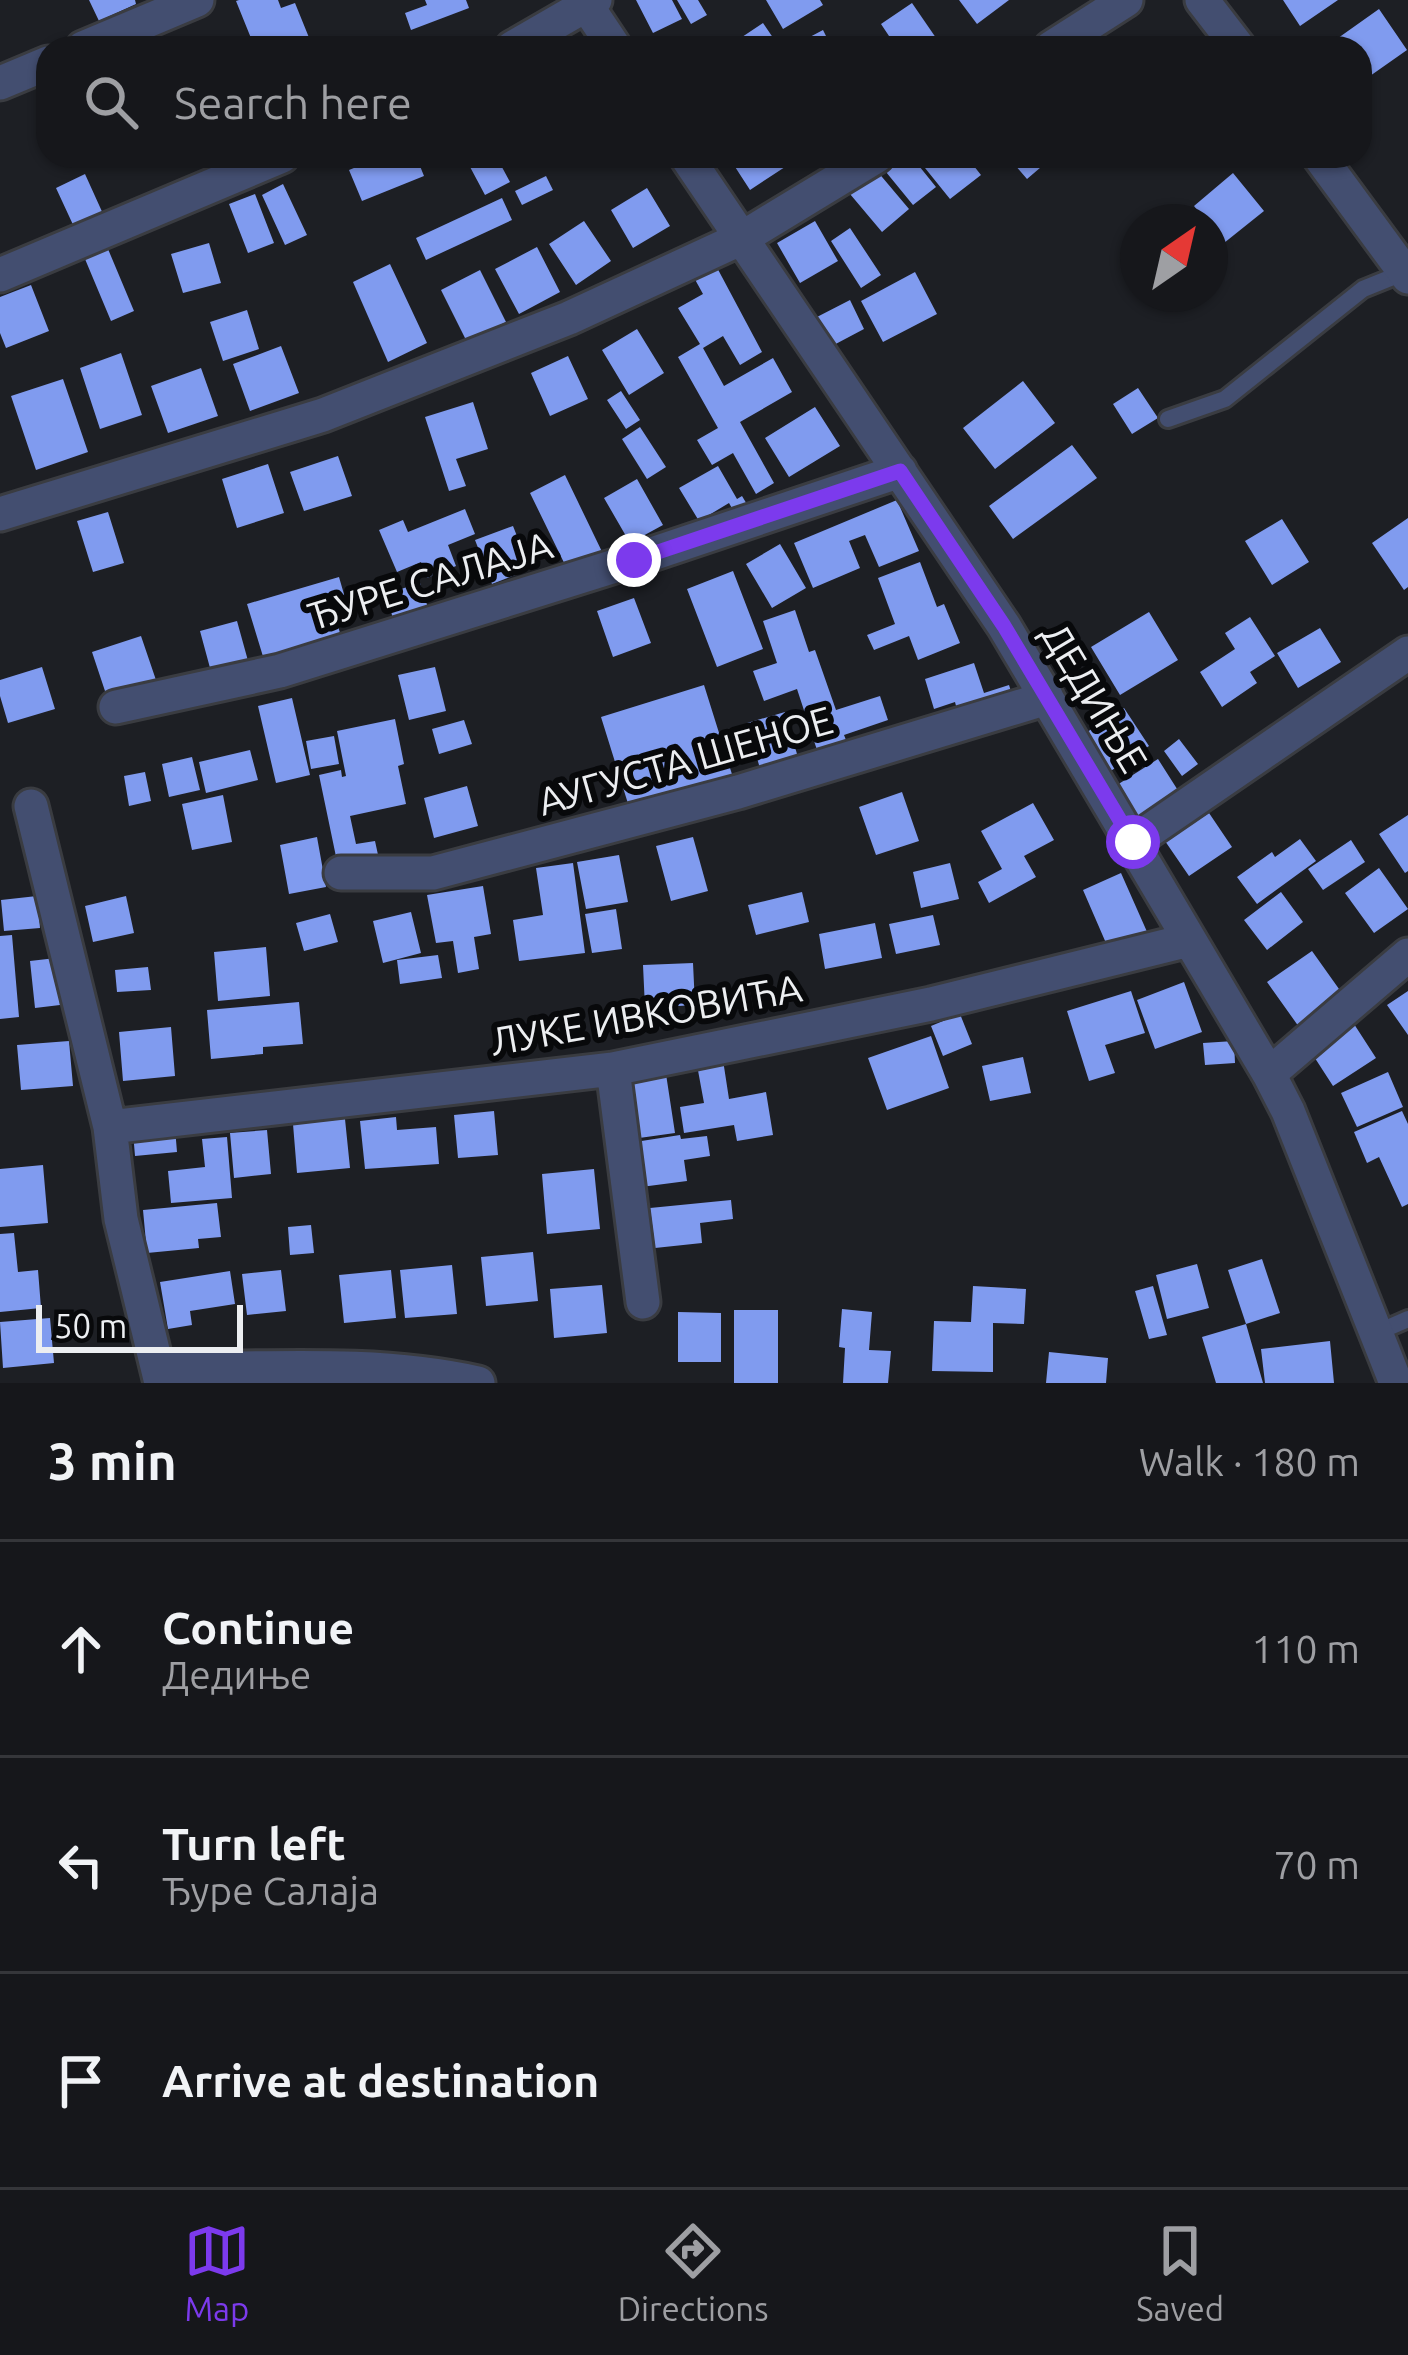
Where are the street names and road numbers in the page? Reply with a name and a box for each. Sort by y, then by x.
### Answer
street label: ЂУРЕ САЛАЈА [303,522,557,638]
street label: ДЕДИЊЕ [1034,615,1156,779]
street label: АУГУСТА ШЕНОЕ [533,697,837,823]
street label: ЛУКЕ ИВКОВИЋА [487,965,805,1063]

